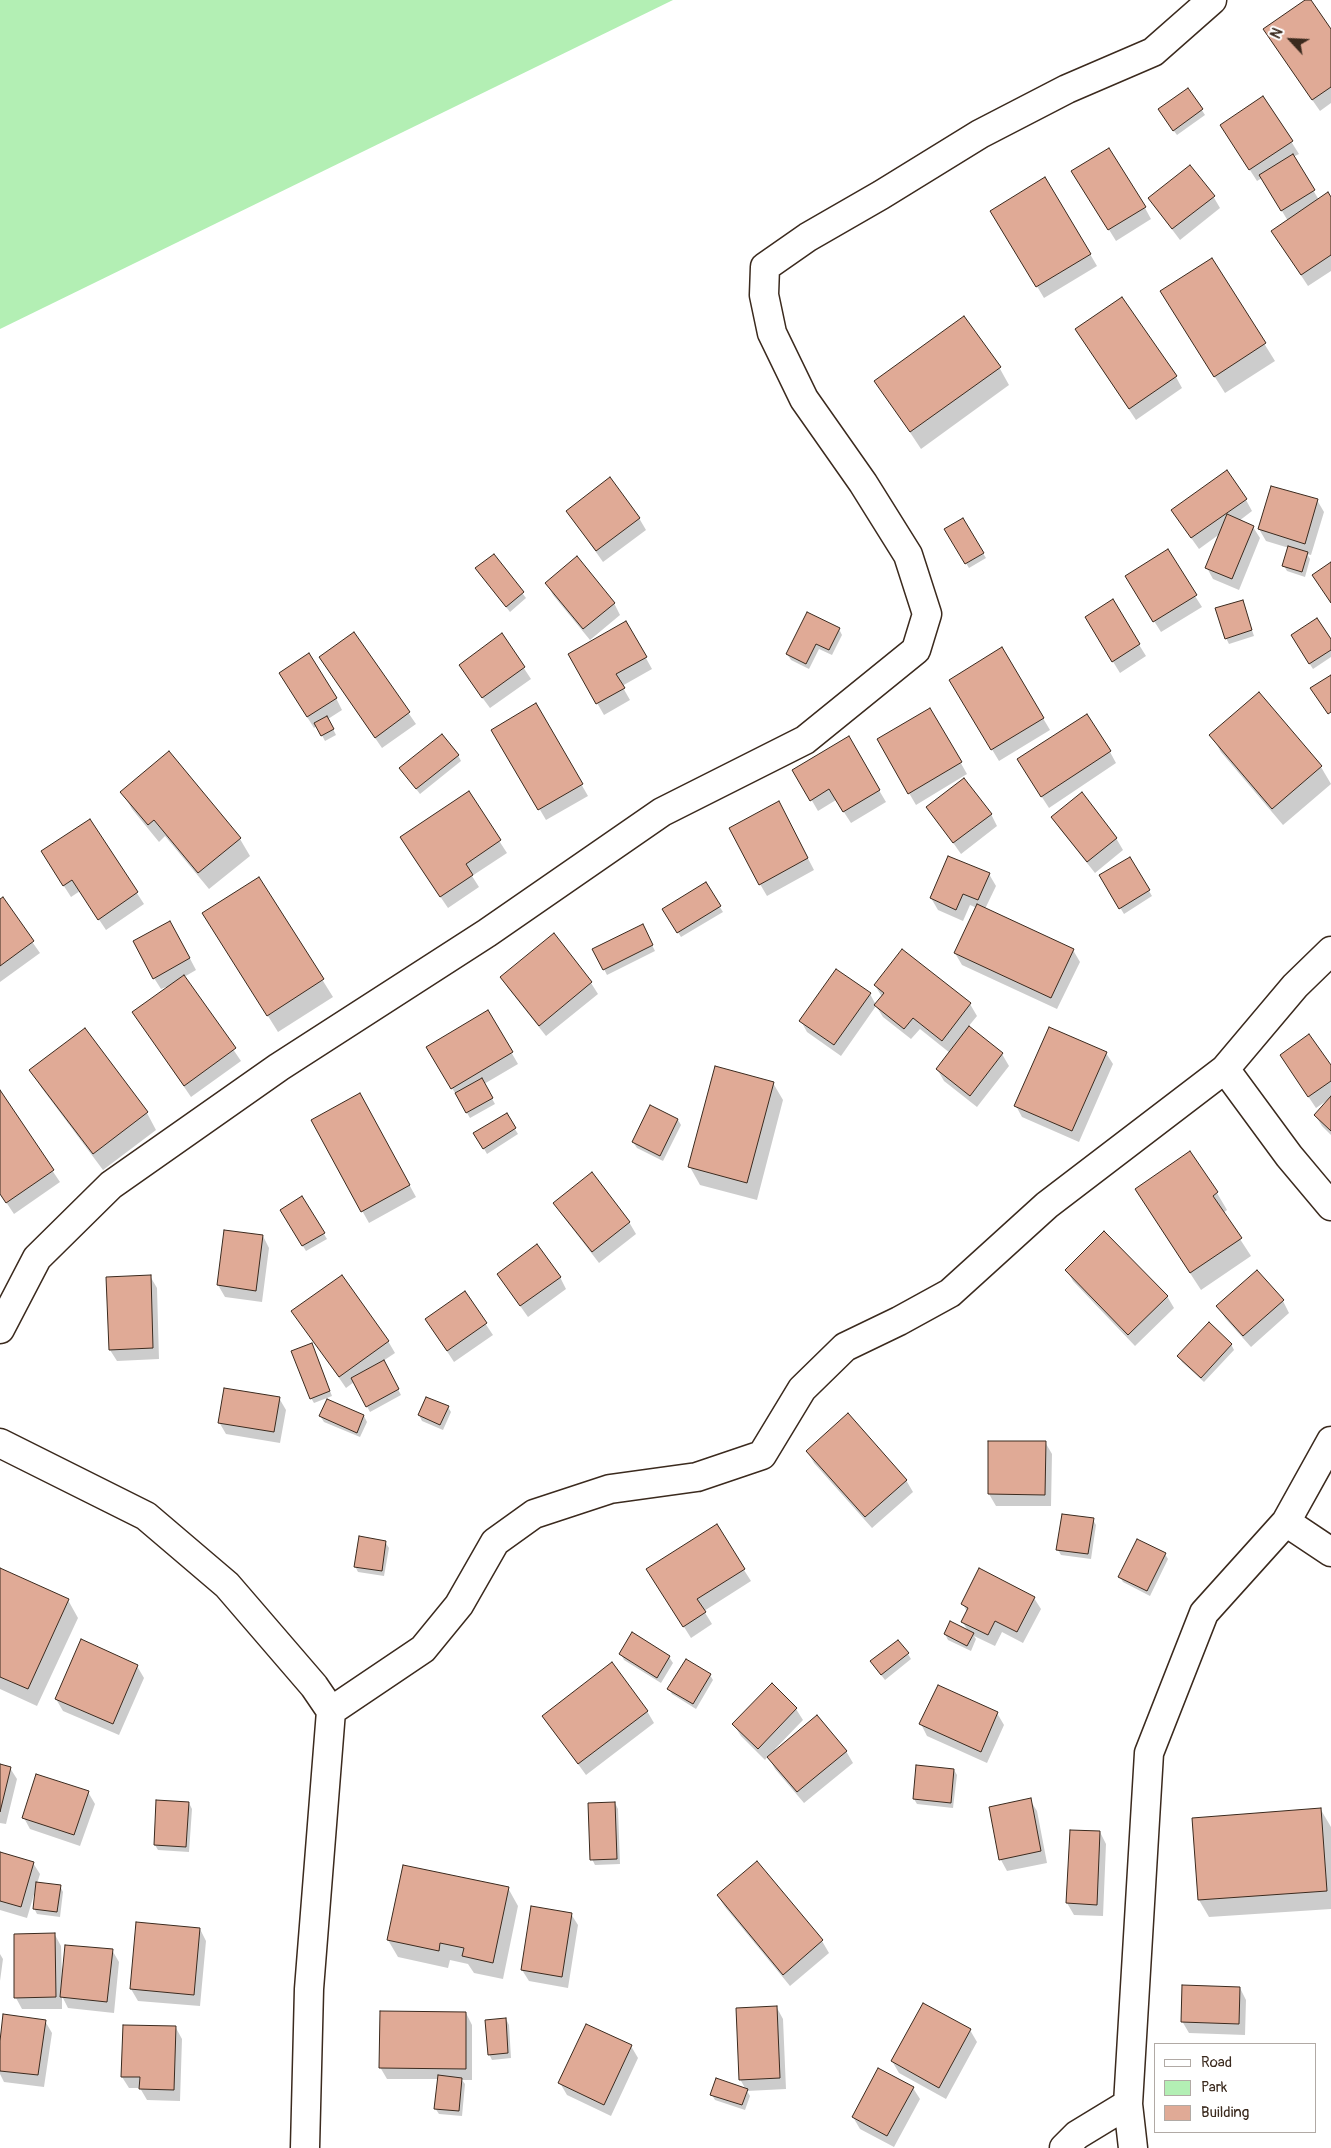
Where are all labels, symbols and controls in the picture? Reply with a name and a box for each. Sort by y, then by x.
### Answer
north arrow [1266,15,1316,65]
text: N [1267,26,1287,41]
legend [1154,2043,1316,2133]
text: Road [1201,2053,1232,2072]
text: Park [1201,2078,1227,2097]
text: Building [1201,2103,1249,2122]

